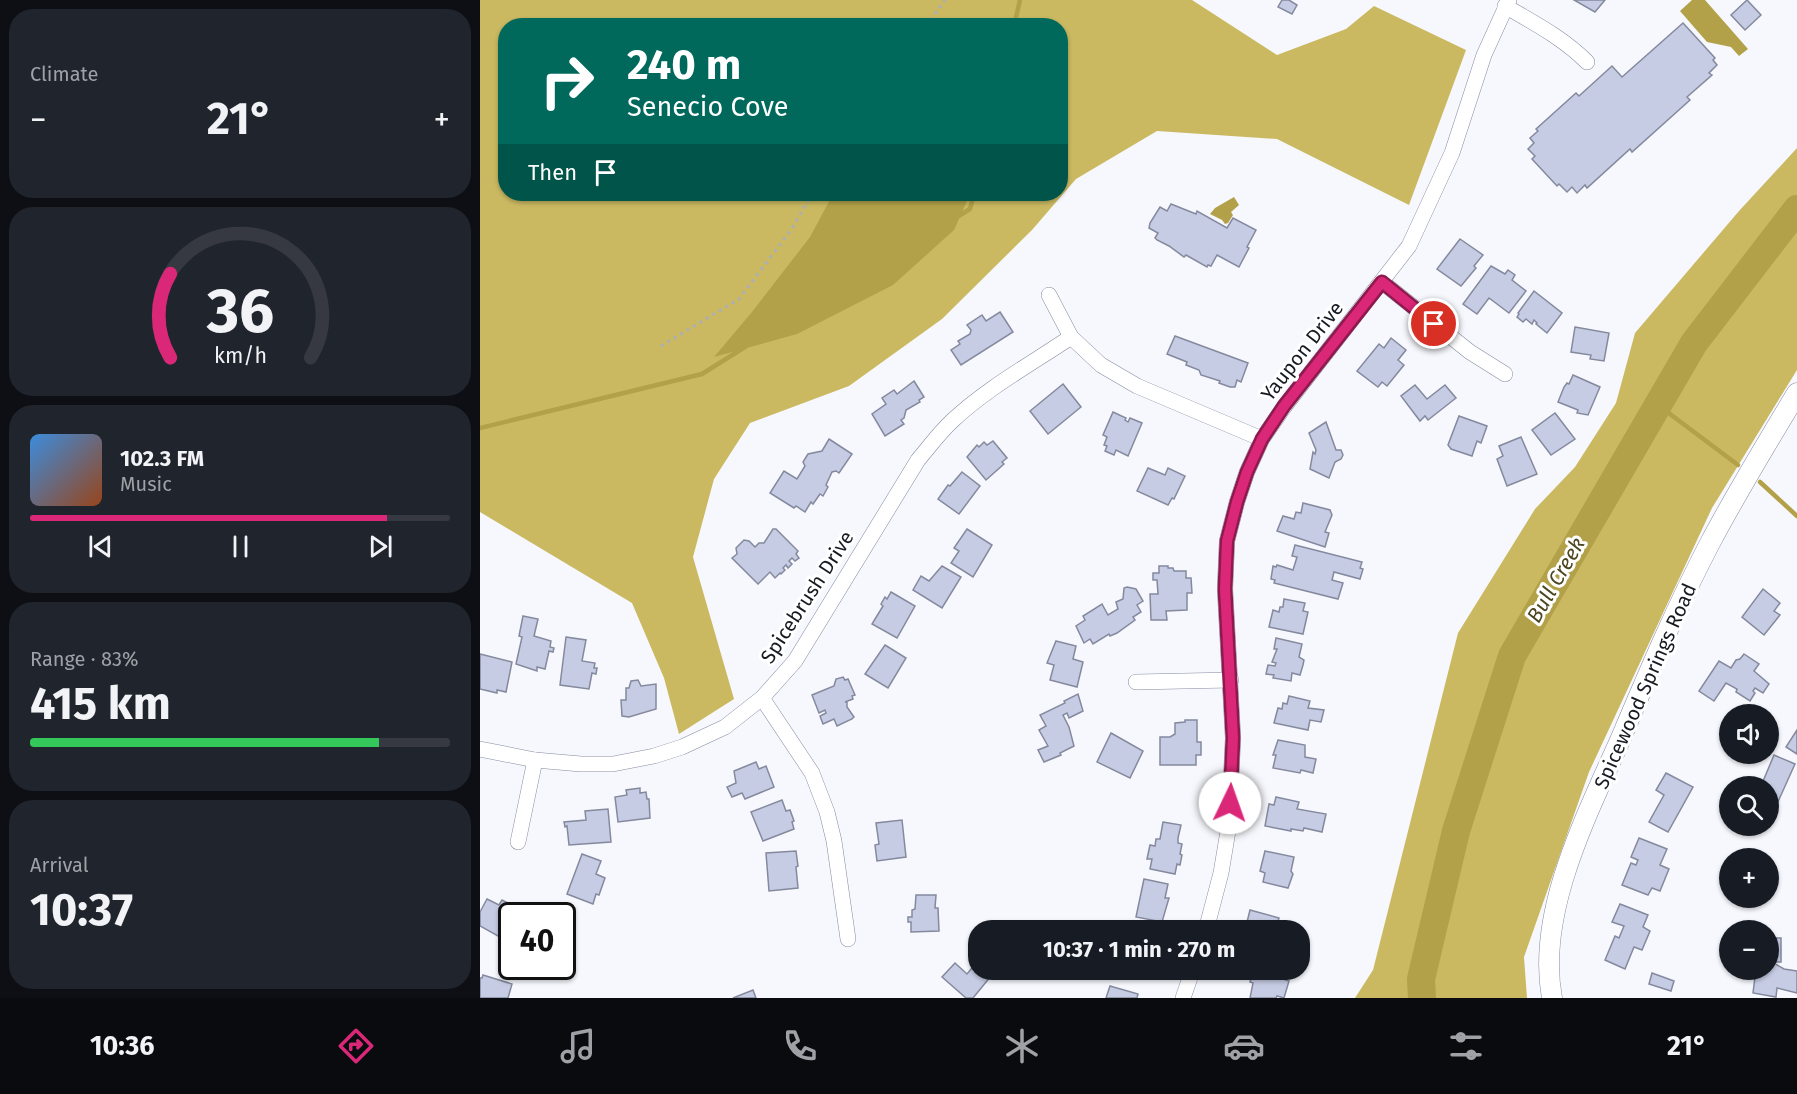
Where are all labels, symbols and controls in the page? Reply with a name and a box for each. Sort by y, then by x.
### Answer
text: 240 m [627,40,741,90]
icon: right [528,42,606,120]
text: Climate [30,62,98,86]
text: Senecio Cove [627,91,789,123]
text: 21° [207,92,273,146]
text: − [30,100,47,140]
text: + [434,100,450,140]
icon: arrive [589,156,622,189]
text: Then [528,159,577,186]
text: 36 [205,274,274,349]
street label: Yaupon Drive [1256,297,1348,405]
pin [1408,298,1459,349]
icon: arrive [1417,307,1450,340]
text: km/h [213,344,267,370]
text: 102.3 FM [120,445,204,472]
text: Music [120,472,172,496]
street label: Spicebrush Drive [755,526,859,668]
icon: previous [84,530,117,563]
icon: pause [224,530,257,563]
icon: next [364,530,397,563]
water label: Bull Creek [1521,533,1591,627]
street label: Spicewood Springs Road [1589,580,1701,792]
text: Range · 83% [30,647,138,671]
text: 415 km [30,677,171,731]
map controls [1719,704,1779,980]
button: sound [1719,704,1779,764]
position arrow [1198,771,1262,835]
button: search [1719,776,1779,836]
button: + [1719,848,1779,908]
text: Arrival [30,853,89,877]
text: 10:37 [30,883,133,937]
speed limit sign: 40 [498,902,576,980]
button: − [1719,920,1779,980]
text: 10:37 · 1 min · 270 m [1043,936,1235,963]
icon: directions [335,1025,377,1067]
icon: music [557,1025,599,1067]
icon: phone [779,1025,821,1067]
icon: climate [1001,1025,1043,1067]
icon: car [1223,1025,1265,1067]
icon: filters [1445,1025,1487,1067]
text: 10:36 [90,1030,155,1062]
text: 21° [1667,1030,1707,1062]

